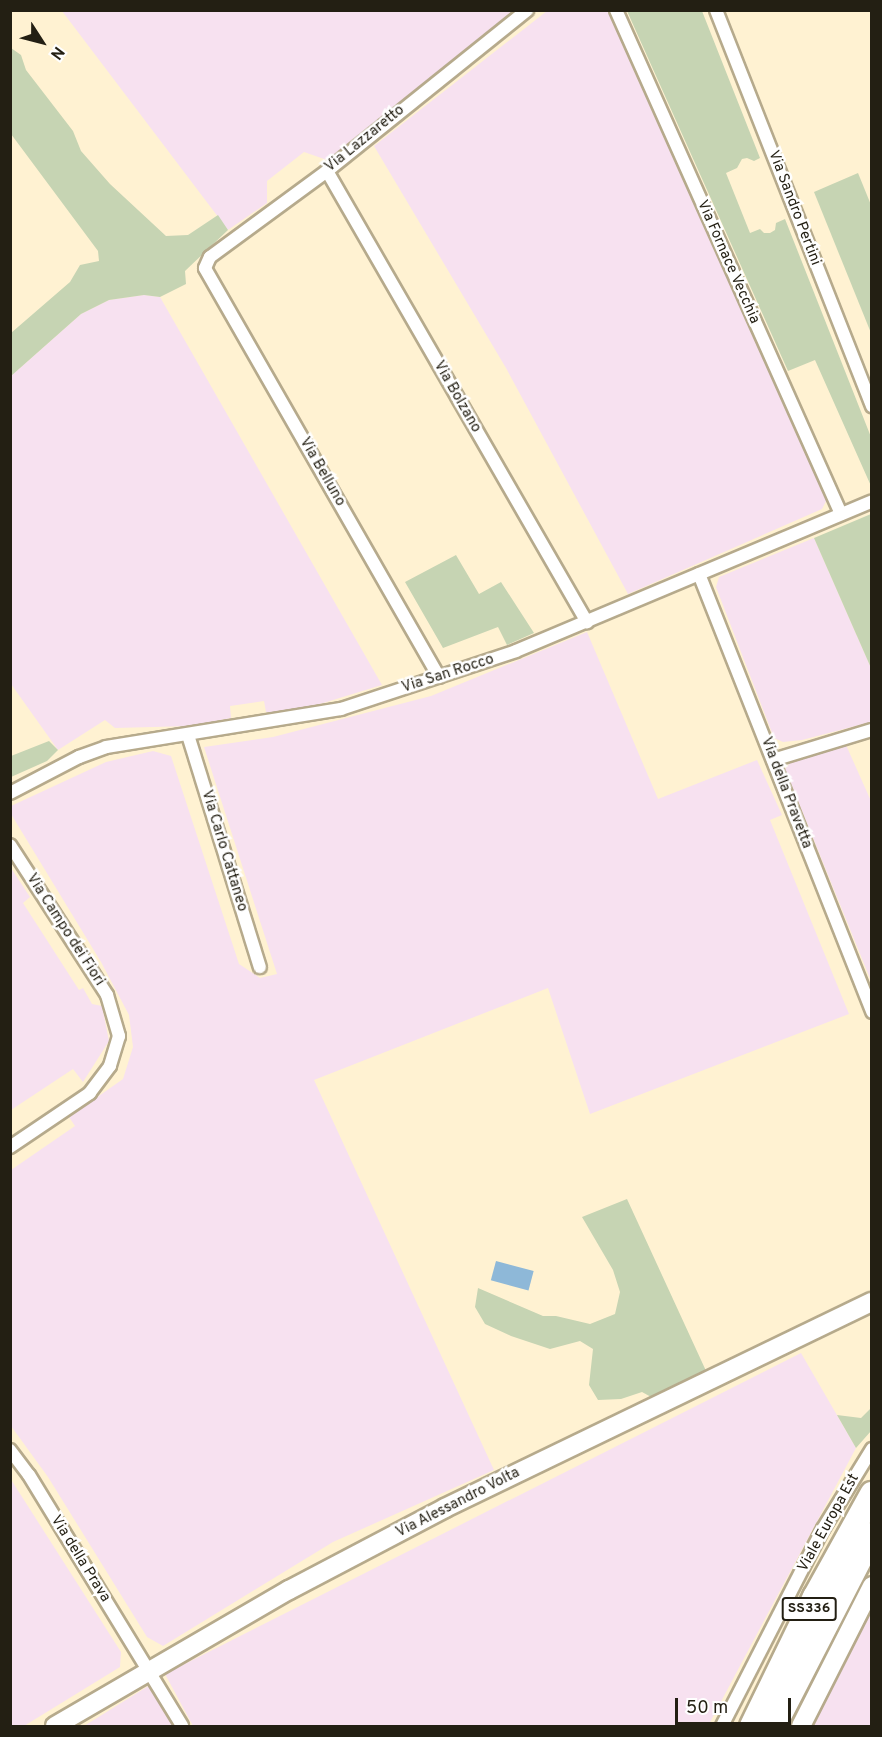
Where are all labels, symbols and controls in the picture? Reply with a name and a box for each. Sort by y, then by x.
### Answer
north arrow [12,12,72,72]
text: N [45,42,68,63]
street label: Via Lazzaretto [322,101,408,177]
street label: Via Sandro Pertini [764,148,824,268]
street label: Via Fornace Vecchia [693,197,763,327]
street label: Via Bolzano [429,358,485,436]
street label: Via Belluno [295,434,349,510]
street label: Via San Rocco [400,651,496,697]
street label: Via della Pravetta [756,735,816,851]
street label: Via Carlo Cattaneo [197,788,251,914]
street label: Via Campo dei Fiori [22,870,108,990]
street label: Via Alessandro Volta [393,1464,523,1542]
street label: Viale Europa Est [795,1471,863,1575]
street label: Via della Prava [46,1512,114,1606]
road number: SS336 [780,1598,838,1620]
scale bar [678,1686,794,1724]
text: 50 m [686,1697,728,1720]

